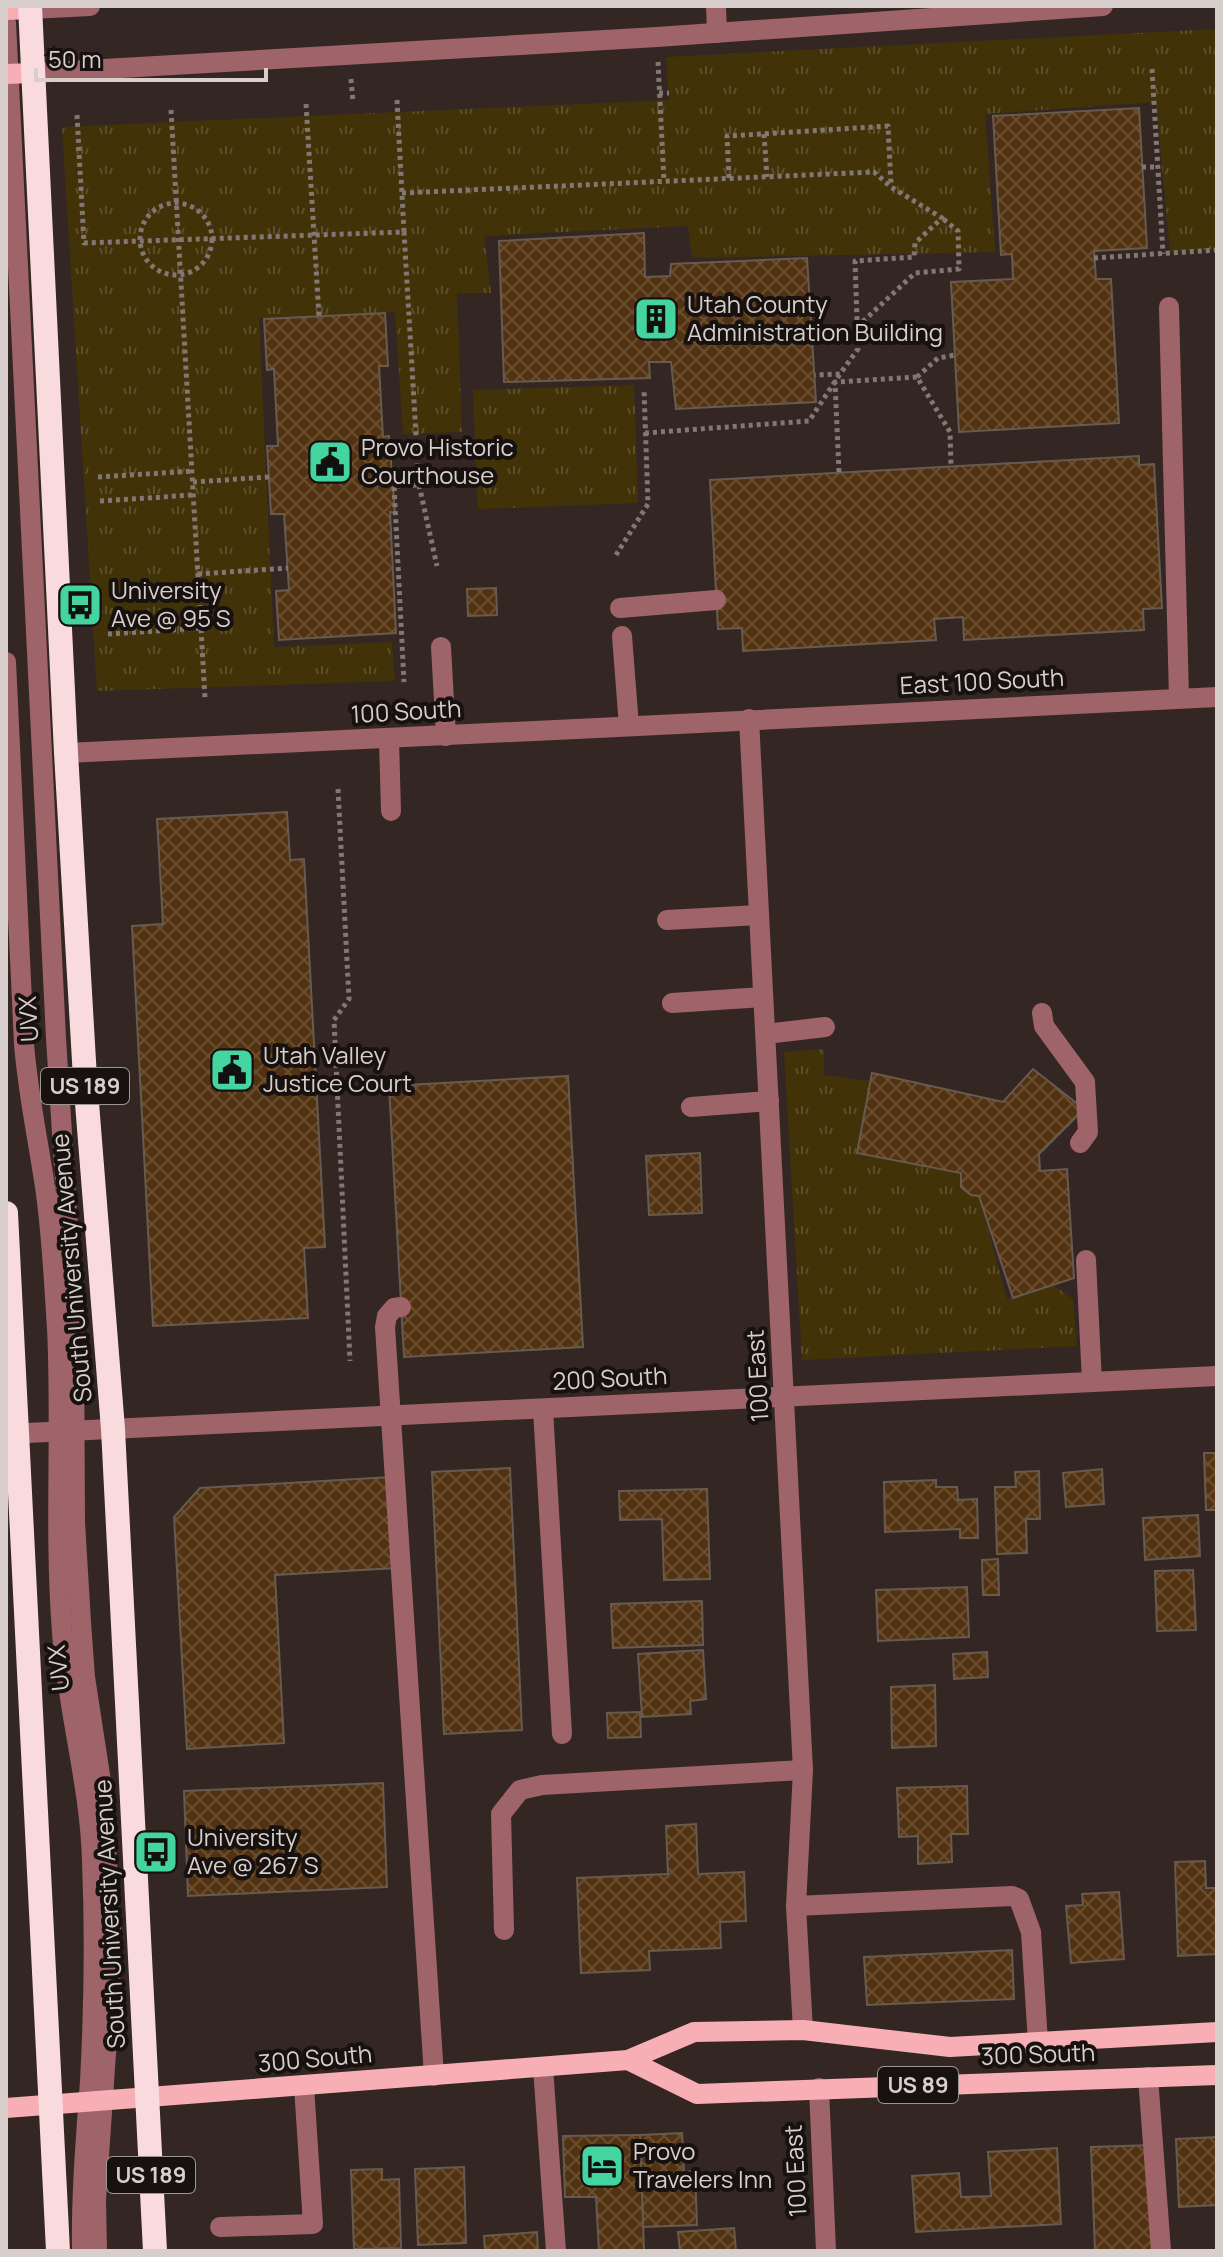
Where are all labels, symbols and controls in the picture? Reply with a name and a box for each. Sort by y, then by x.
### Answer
scale bar [36,32,266,82]
text: 50 m [48,42,102,75]
place label: Utah County Administration Building [687,287,943,348]
building icon: Utah County Administration Building [632,295,680,343]
place label: Provo Historic Courthouse [361,430,514,491]
public building icon: Provo Historic Courthouse [306,438,354,486]
place label: University Ave @ 95 S [111,573,231,634]
bus stop icon: University Ave @ 95 S [56,581,104,629]
street label: East 100 South [899,660,1065,701]
street label: 100 South [350,691,462,730]
street label: UVX [10,995,45,1043]
place label: Utah Valley Justice Court [263,1038,412,1099]
public building icon: Utah Valley Justice Court [208,1046,256,1094]
road number: US 189 [41,1068,129,1104]
street label: South University Avenue [42,1132,99,1404]
street label: 100 East [738,1329,775,1423]
street label: 200 South [552,1358,668,1397]
street label: UVX [39,1643,76,1693]
street label: South University Avenue [85,1779,132,2050]
place label: University Ave @ 267 S [187,1820,319,1881]
bus stop icon: University Ave @ 267 S [132,1828,180,1876]
street label: 300 South [980,2035,1096,2072]
street label: 300 South [256,2036,373,2079]
road number: US 89 [878,2067,958,2103]
street label: 100 East [776,2124,813,2218]
place label: Provo Travelers Inn [633,2134,772,2195]
hotel icon: Provo Travelers Inn [578,2142,626,2190]
road number: US 189 [107,2157,195,2193]

